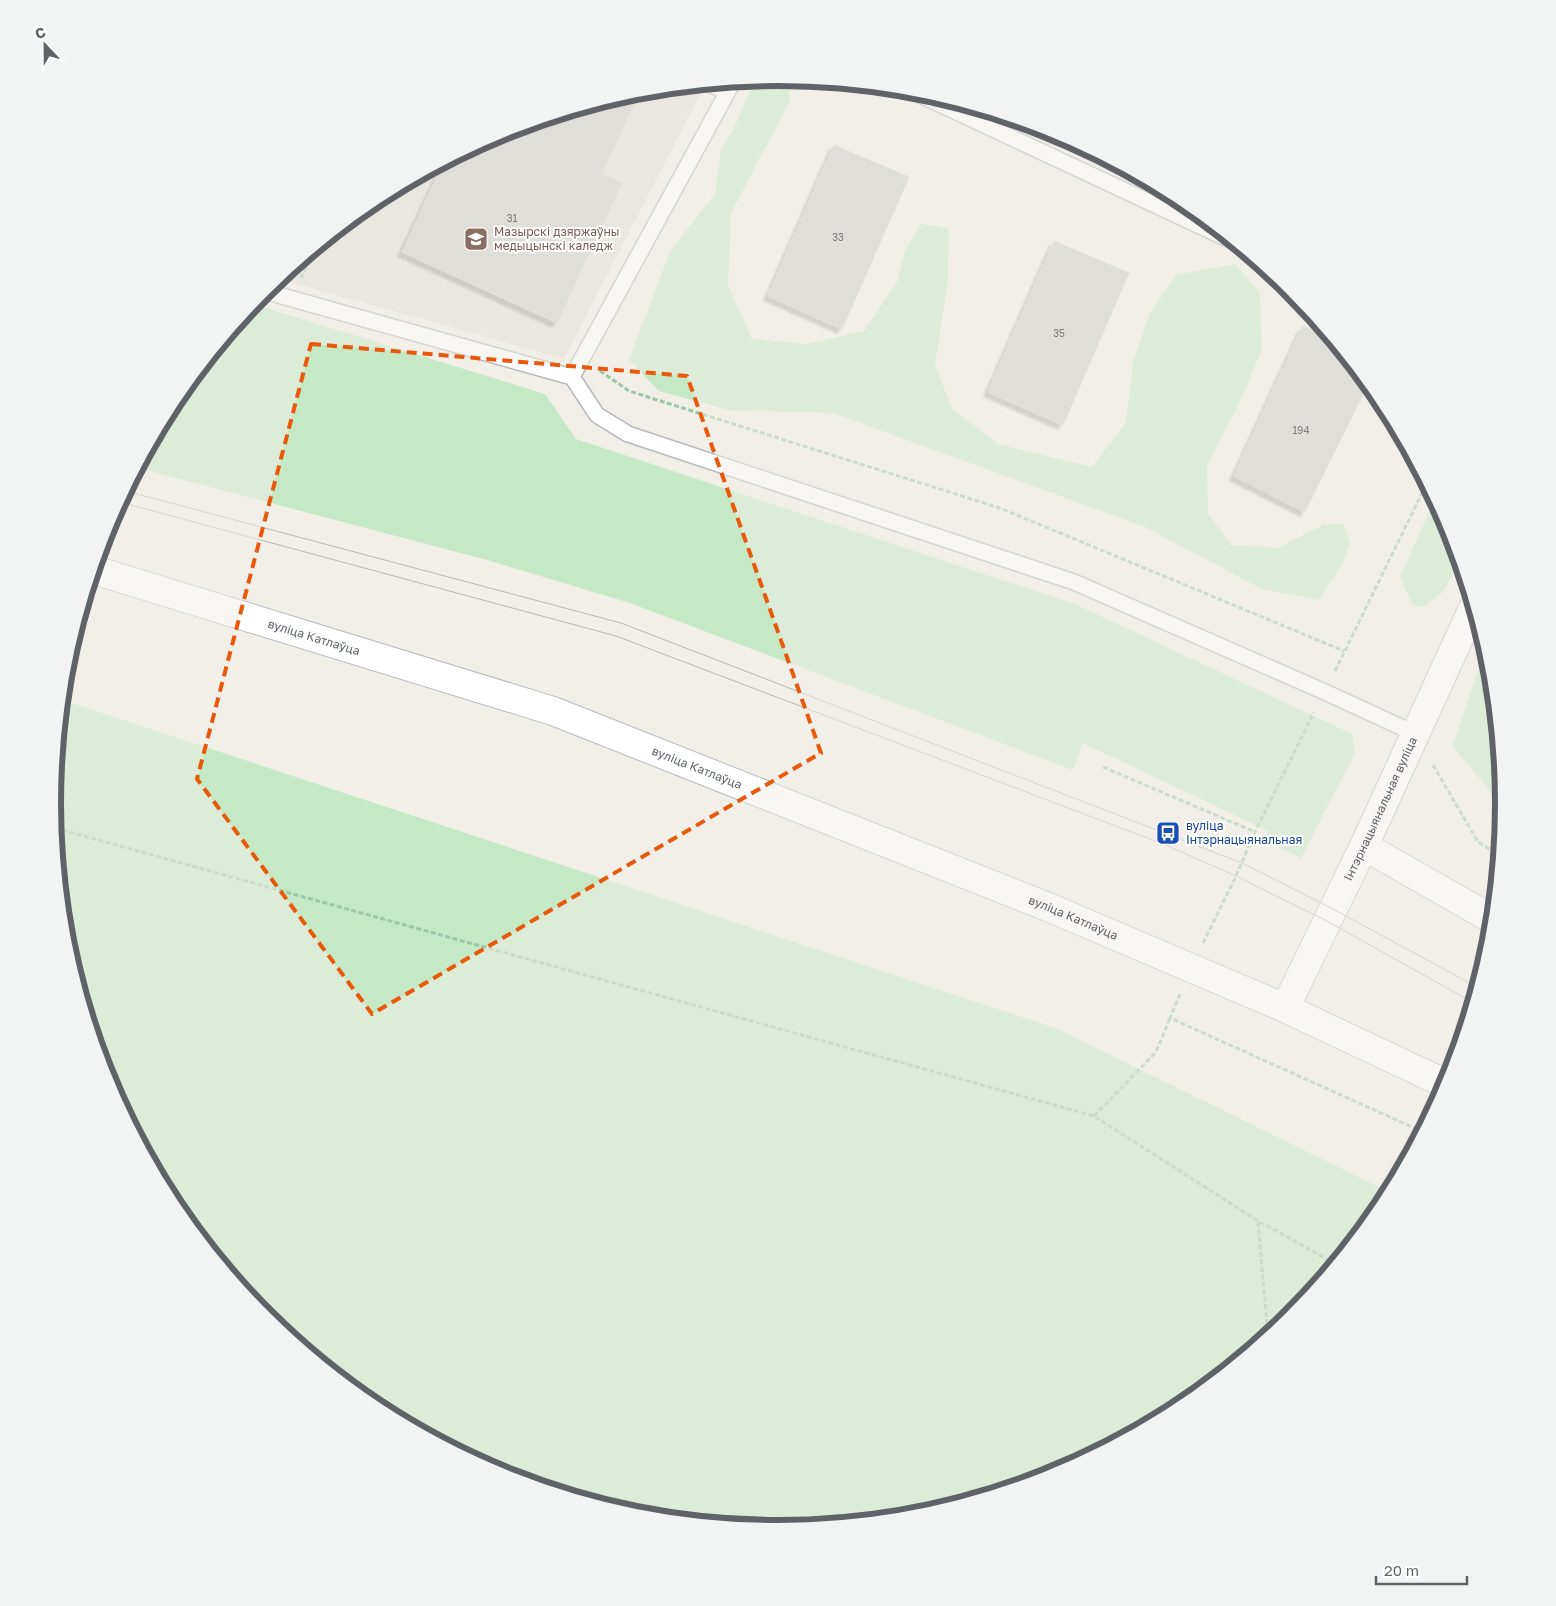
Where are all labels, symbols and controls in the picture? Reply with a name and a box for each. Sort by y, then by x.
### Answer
north arrow [20,20,70,70]
text: С [32,23,48,42]
house number: 31 [507,212,517,224]
place label: Мазырскі дзяржаўны медыцынскі каледж [494,224,620,253]
school or university icon: Мазырскі дзяржаўны медыцынскі каледж [463,226,489,252]
house number: 33 [832,231,844,243]
house number: 35 [1053,327,1065,339]
house number: 194 [1293,424,1310,436]
street label: вуліца Катлаўца [266,616,362,658]
street label: Інтэрнацыянальная вуліца [1340,734,1420,883]
street label: вуліца Катлаўца [650,743,744,792]
place label: вуліца Інтэрнацыянальная [1186,818,1302,847]
bus stop icon: вуліца Інтэрнацыянальная [1155,820,1181,846]
street label: вуліца Катлаўца [1026,892,1120,943]
scale bar [1376,1554,1467,1586]
text: 20 m [1384,1561,1419,1579]

